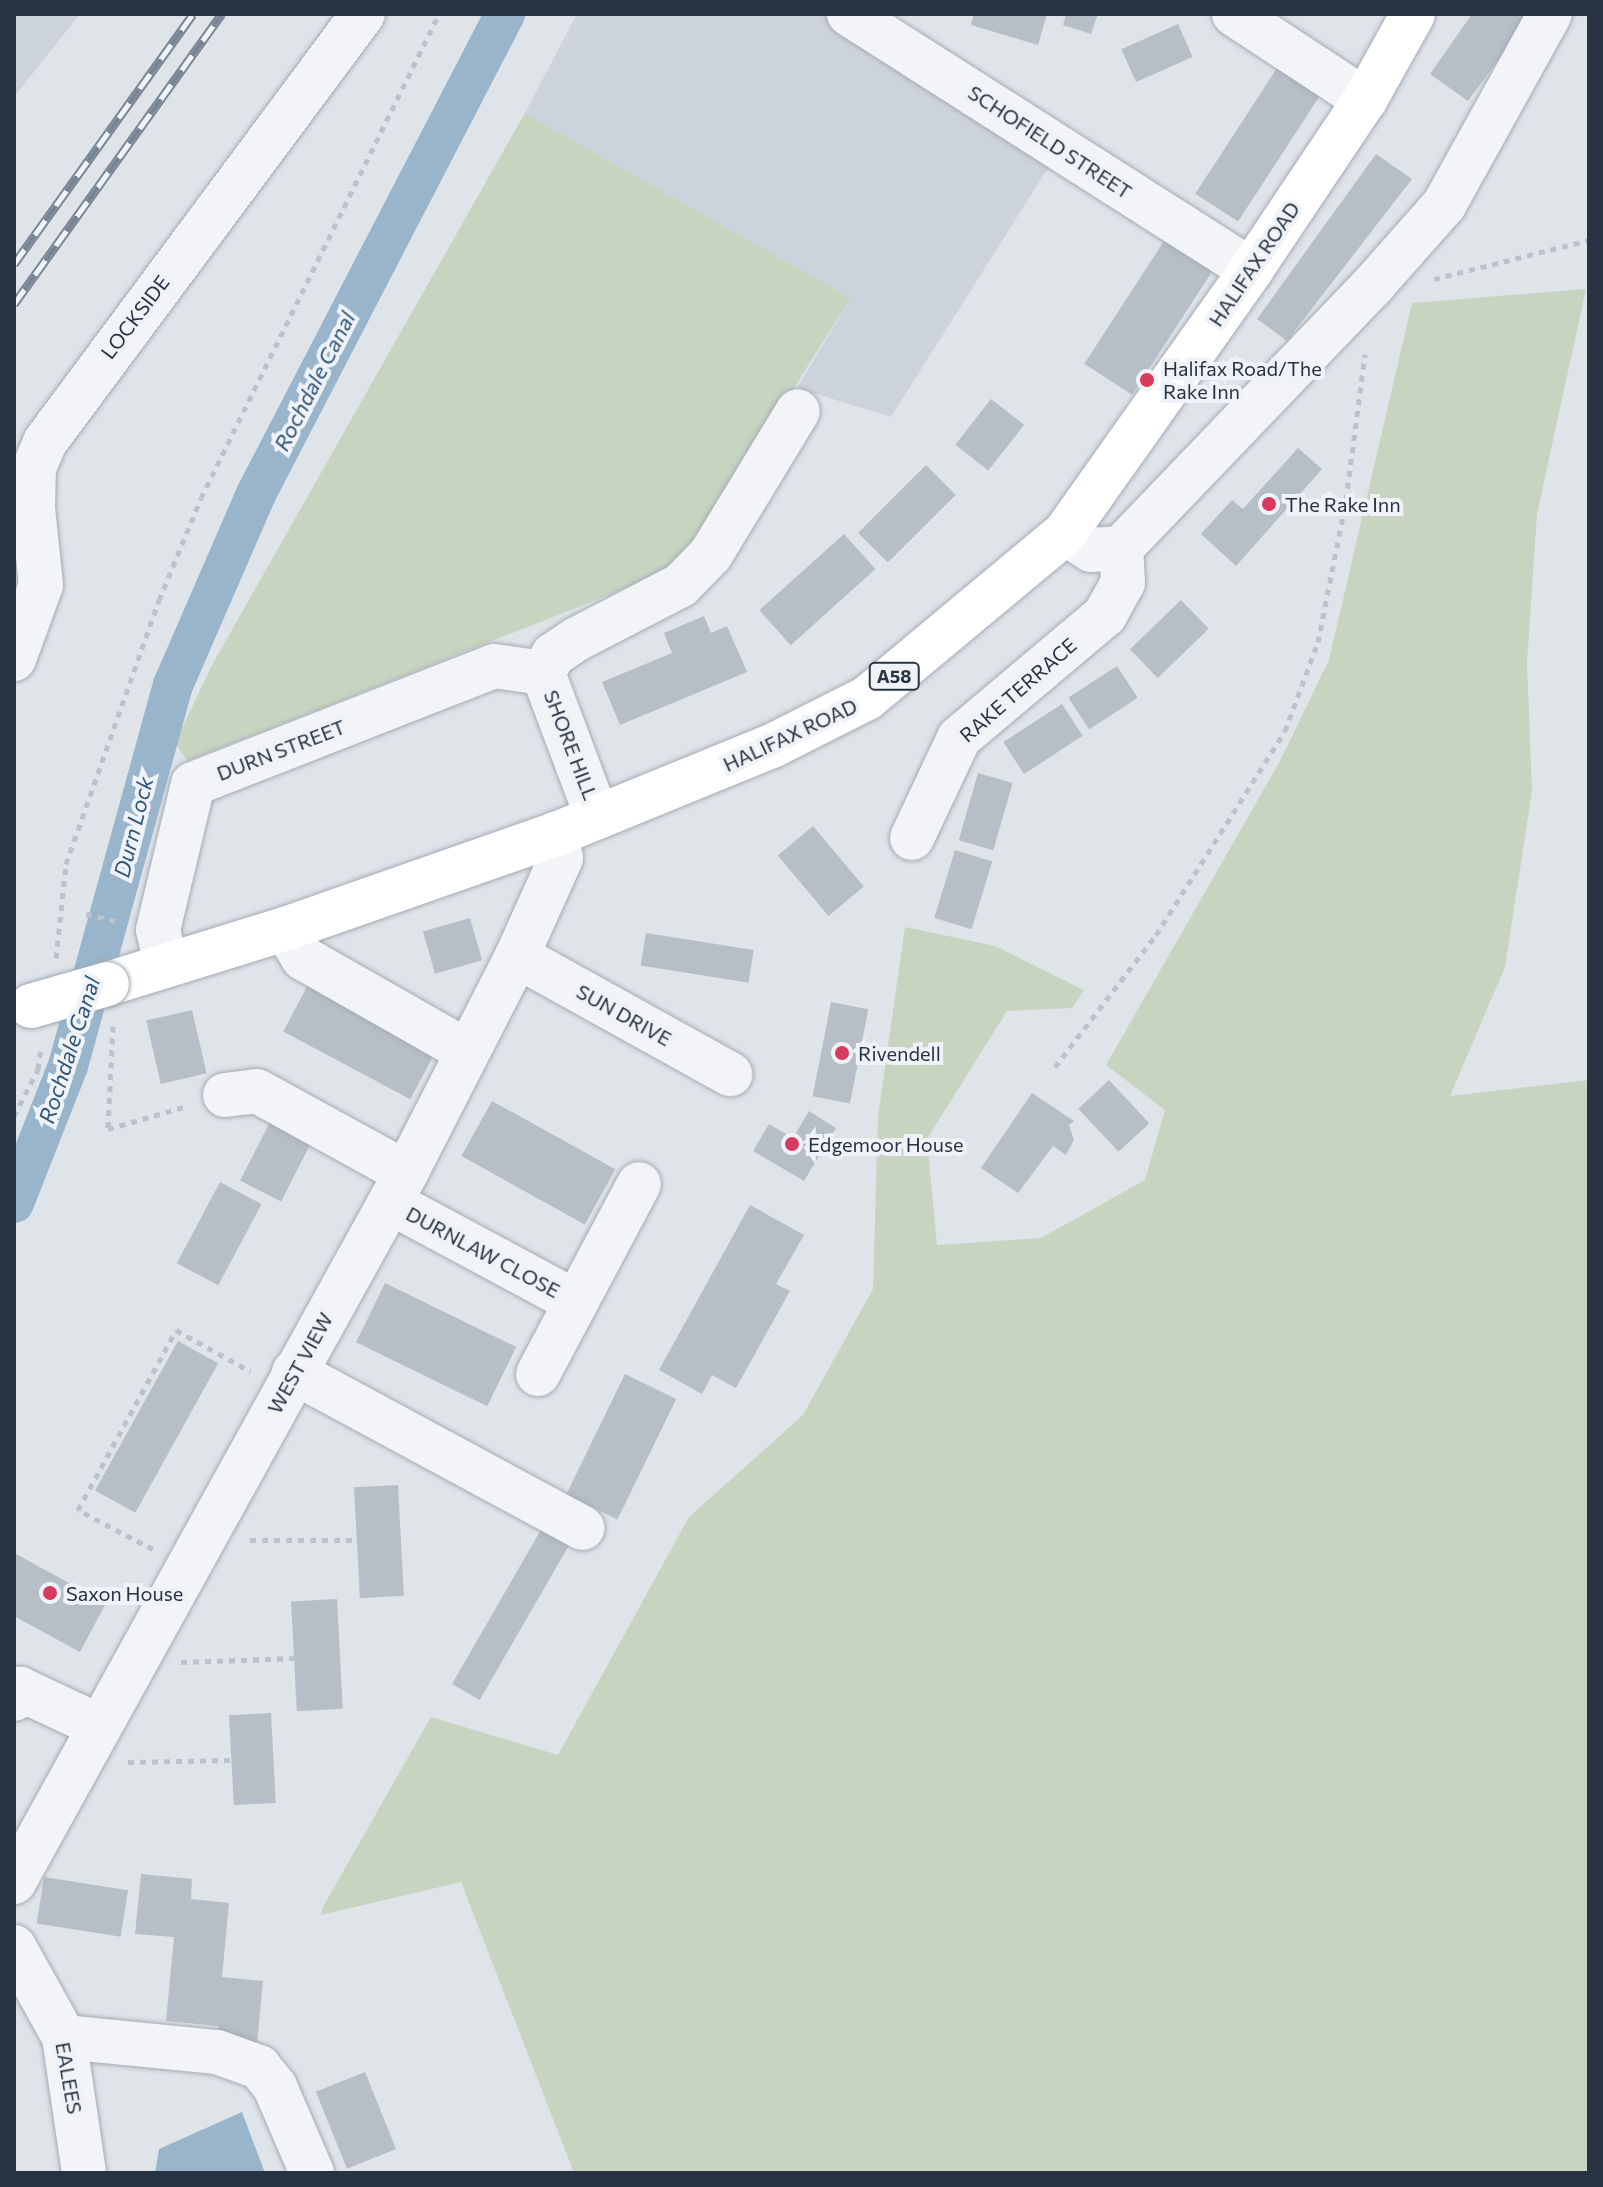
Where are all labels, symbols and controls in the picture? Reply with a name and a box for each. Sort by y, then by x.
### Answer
street label: SCHOFIELD STREET [964,80,1136,204]
street label: HALIFAX ROAD [1203,197,1305,331]
street label: LOCKSIDE [96,270,174,364]
water label: Rochdale Canal [268,307,360,455]
place label: Halifax Road/The Rake Inn [1163,356,1322,403]
marker: Halifax Road/The Rake Inn [1138,371,1156,389]
place label: The Rake Inn [1285,492,1401,516]
marker: The Rake Inn [1260,495,1278,513]
street label: RAKE TERRACE [955,633,1081,747]
road number: A58 [868,662,920,690]
street label: SHORE HILL [539,687,603,803]
street label: HALIFAX ROAD [719,693,861,777]
street label: DURN STREET [213,714,349,786]
water label: Durn Lock [108,774,158,880]
water label: Rochdale Canal [33,973,105,1127]
street label: SUN DRIVE [572,979,676,1051]
place label: Rivendell [858,1041,941,1065]
marker: Rivendell [833,1044,851,1062]
place label: Edgemoor House [808,1132,964,1156]
marker: Edgemoor House [783,1135,801,1153]
street label: DURNLAW CLOSE [402,1201,564,1303]
street label: WEST VIEW [262,1308,338,1418]
place label: Saxon House [66,1581,183,1605]
marker: Saxon House [41,1584,59,1602]
street label: EALEES [51,2040,87,2116]

